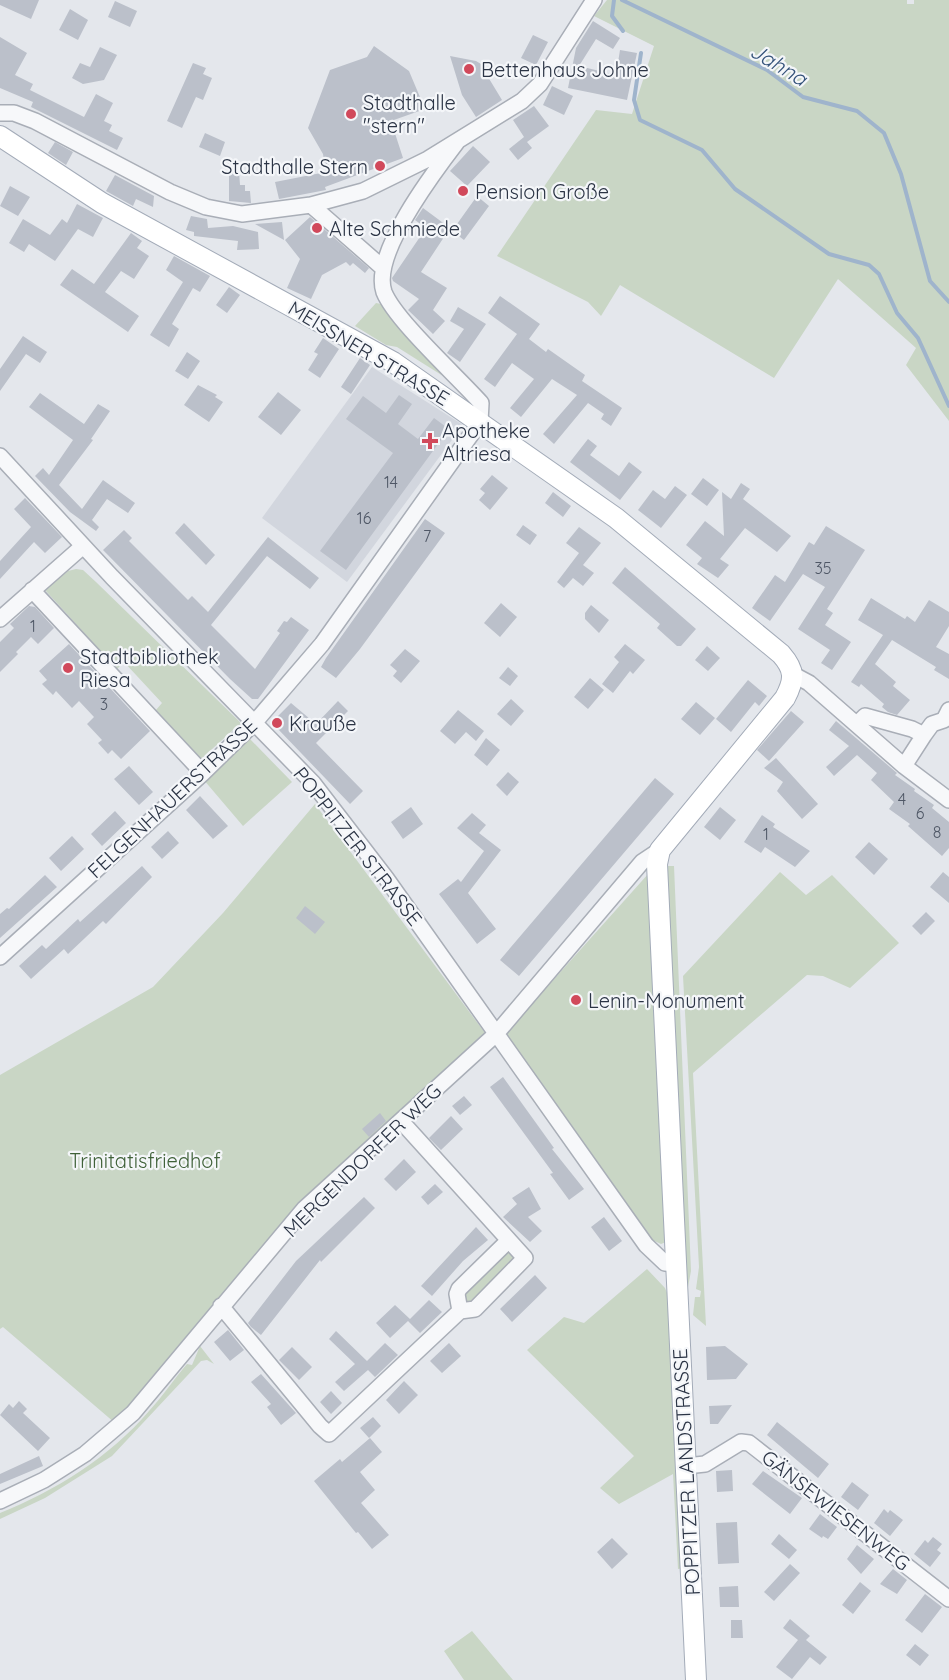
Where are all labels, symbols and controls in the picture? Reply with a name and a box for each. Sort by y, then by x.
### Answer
water label: Jahna [746,37,813,92]
place label: Bettenhaus Johne [481,57,649,82]
marker: Bettenhaus Johne [462,62,476,76]
place label: Stadthalle "stern" [363,90,456,138]
marker: Stadthalle "stern" [344,107,358,121]
place label: Stadthalle Stern [221,154,368,179]
marker: Stadthalle Stern [373,159,387,173]
place label: Pension Große [475,179,609,204]
marker: Pension Große [456,184,470,198]
place label: Alte Schmiede [329,216,460,241]
marker: Alte Schmiede [310,221,324,235]
street label: MEISSNER STRASSE [284,295,454,411]
place label: Apotheke Altriesa [442,418,530,466]
marker: Apotheke Altriesa [423,434,437,448]
house number: 14 [384,472,398,492]
house number: 16 [357,508,372,528]
house number: 7 [423,526,431,546]
house number: 35 [814,558,832,578]
house number: 1 [30,616,36,636]
place label: Stadtbibliothek Riesa [80,644,219,692]
marker: Stadtbibliothek Riesa [61,661,75,675]
house number: 3 [100,694,108,714]
place label: Krauße [289,711,357,736]
street label: FELGENHAUERSTRASSE [82,713,262,883]
marker: Krauße [270,716,284,730]
street label: POPPITZER STRASSE [288,762,428,930]
house number: 4 [898,789,906,809]
house number: 6 [916,803,925,823]
house number: 8 [933,822,941,842]
house number: 1 [763,824,769,844]
place label: Lenin-Monument [588,988,745,1013]
marker: Lenin-Monument [569,993,583,1007]
street label: MERGENDORFER WEG [278,1078,446,1242]
park label: Trinitatisfriedhof [69,1148,221,1173]
street label: POPPITZER LANDSTRASSE [667,1348,705,1596]
street label: GÄNSEWIESENWEG [757,1444,915,1576]

